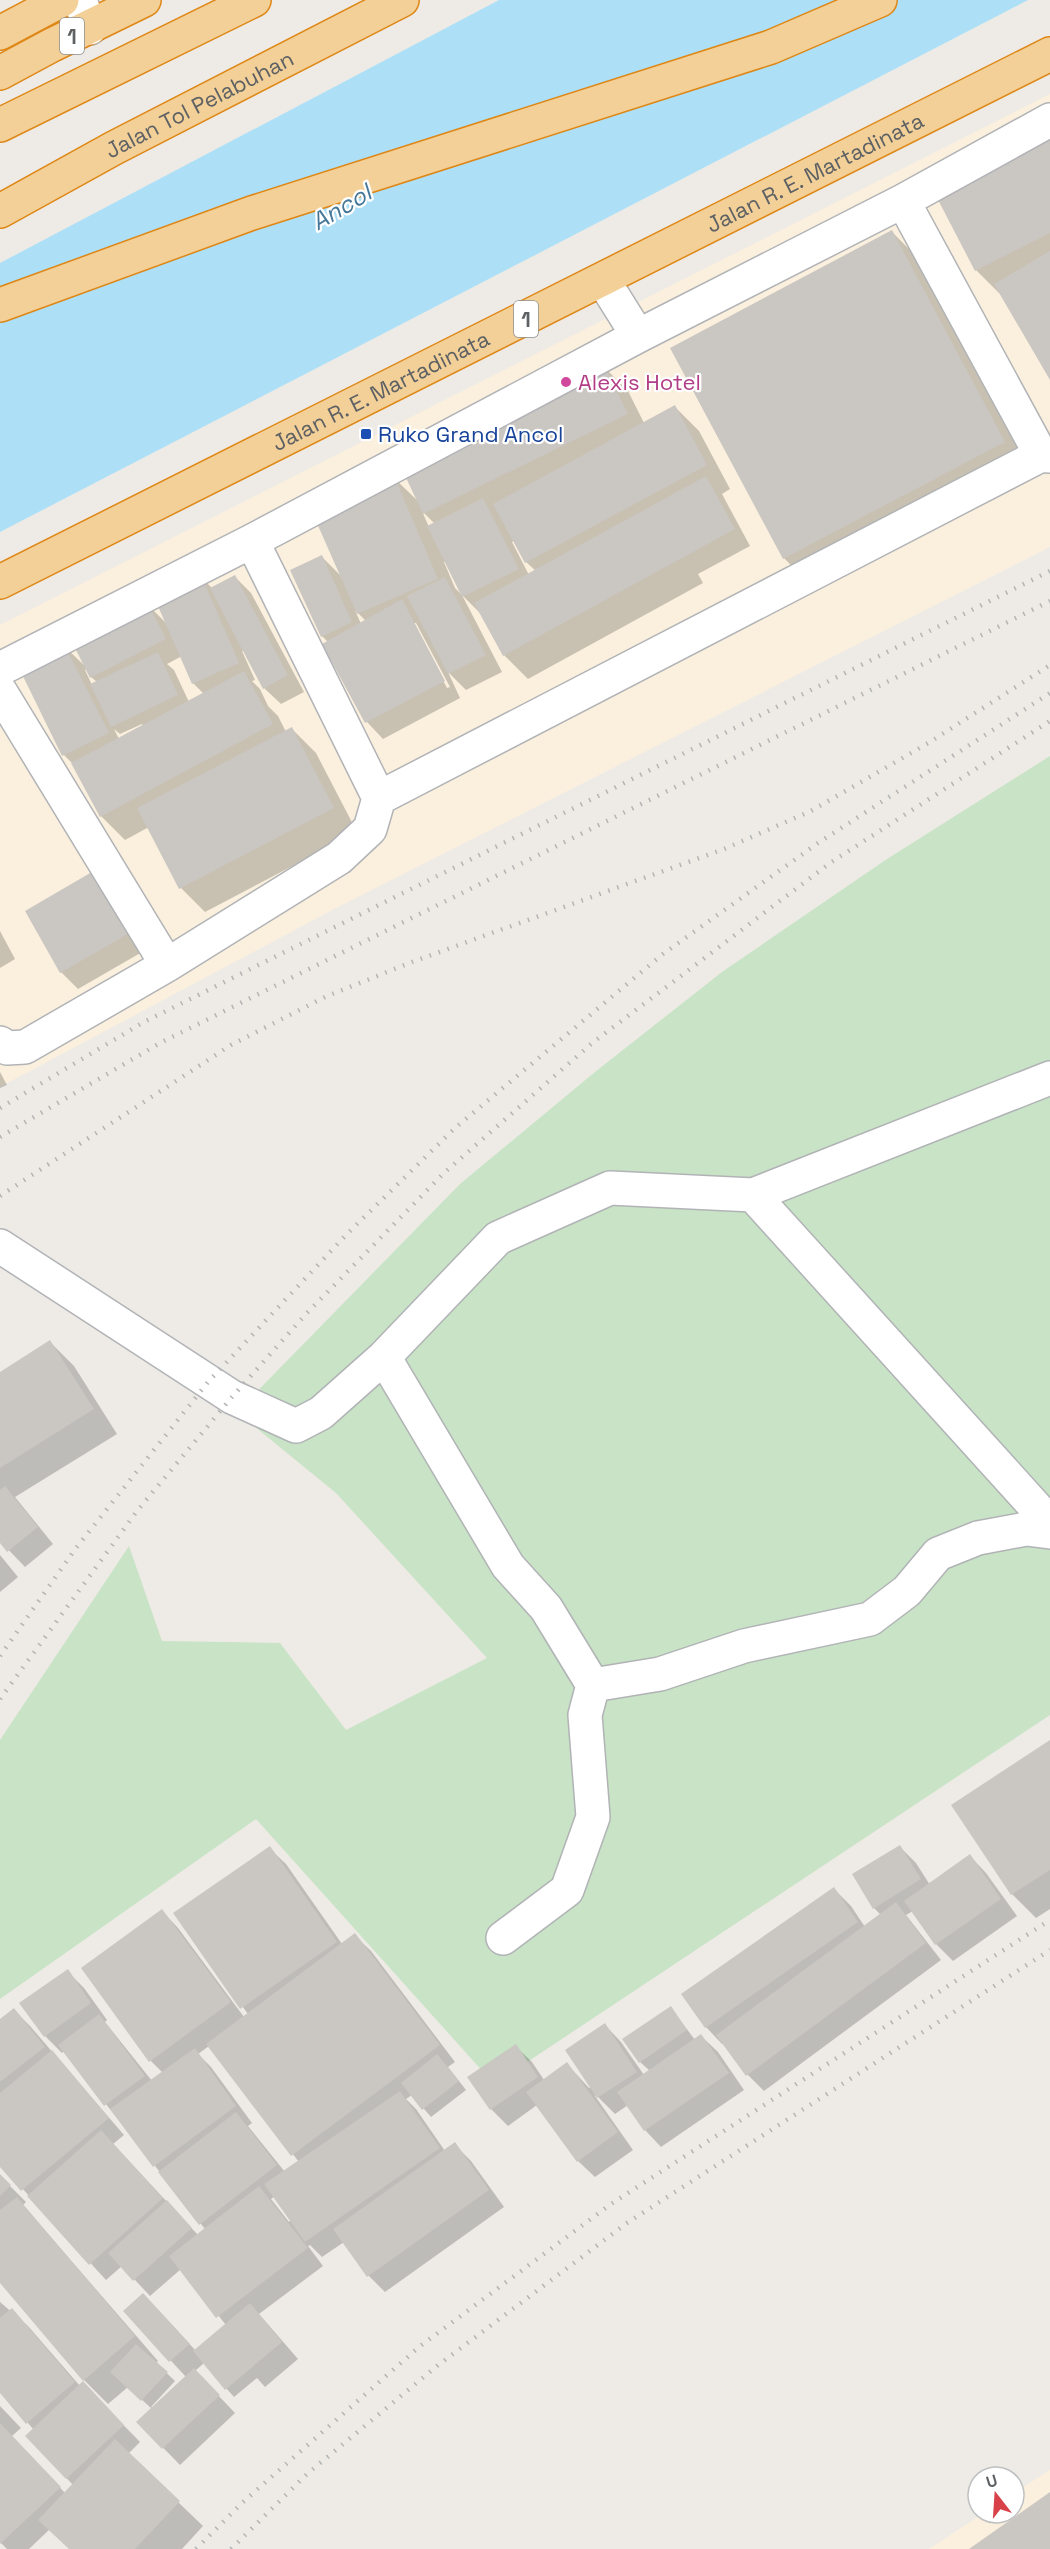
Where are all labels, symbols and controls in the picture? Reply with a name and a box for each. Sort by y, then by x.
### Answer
road number: 1 [60,18,84,54]
street label: Jalan Tol Pelabuhan [100,44,298,164]
street label: Jalan R. E. Martadinata [701,106,928,239]
water label: Ancol [305,175,379,237]
road number: 1 [514,301,538,337]
street label: Jalan R. E. Martadinata [267,324,494,457]
place label: Alexis Hotel [578,368,701,396]
marker: Alexis Hotel [559,375,573,389]
place label: Ruko Grand Ancol [378,420,563,448]
marker: Ruko Grand Ancol [359,427,373,441]
north arrow [966,2465,1026,2525]
text: U [984,2470,1000,2493]

